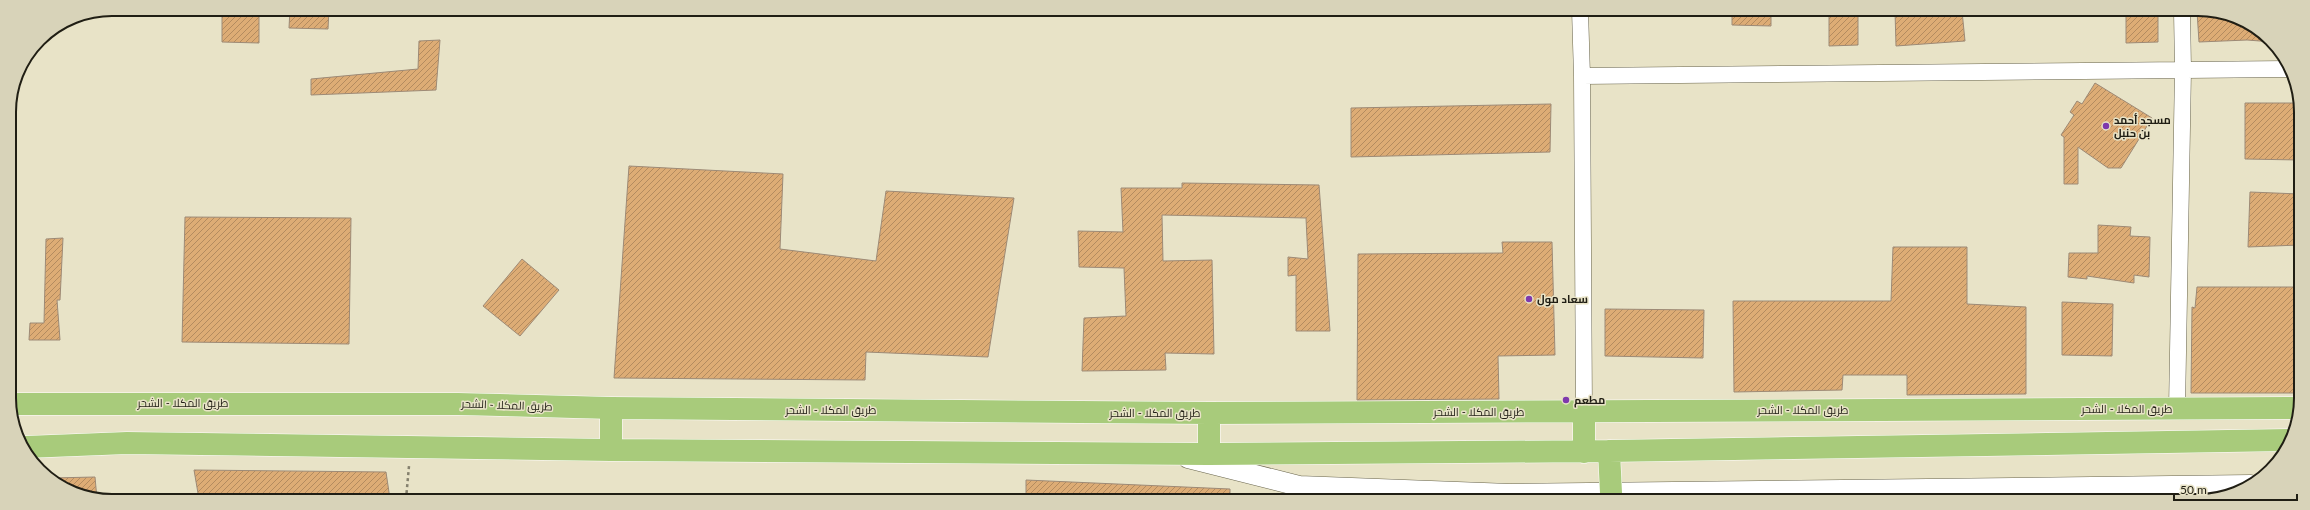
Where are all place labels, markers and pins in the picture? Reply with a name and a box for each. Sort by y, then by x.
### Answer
place label: مسجد أحمد بن حنبل [2114,113,2171,140]
marker: مسجد أحمد بن حنبل [2101,121,2111,131]
place label: سعاد مول [1537,292,1588,307]
marker: سعاد مول [1524,294,1534,304]
place label: مطعم [1574,393,1605,408]
marker: مطعم [1561,395,1571,405]

